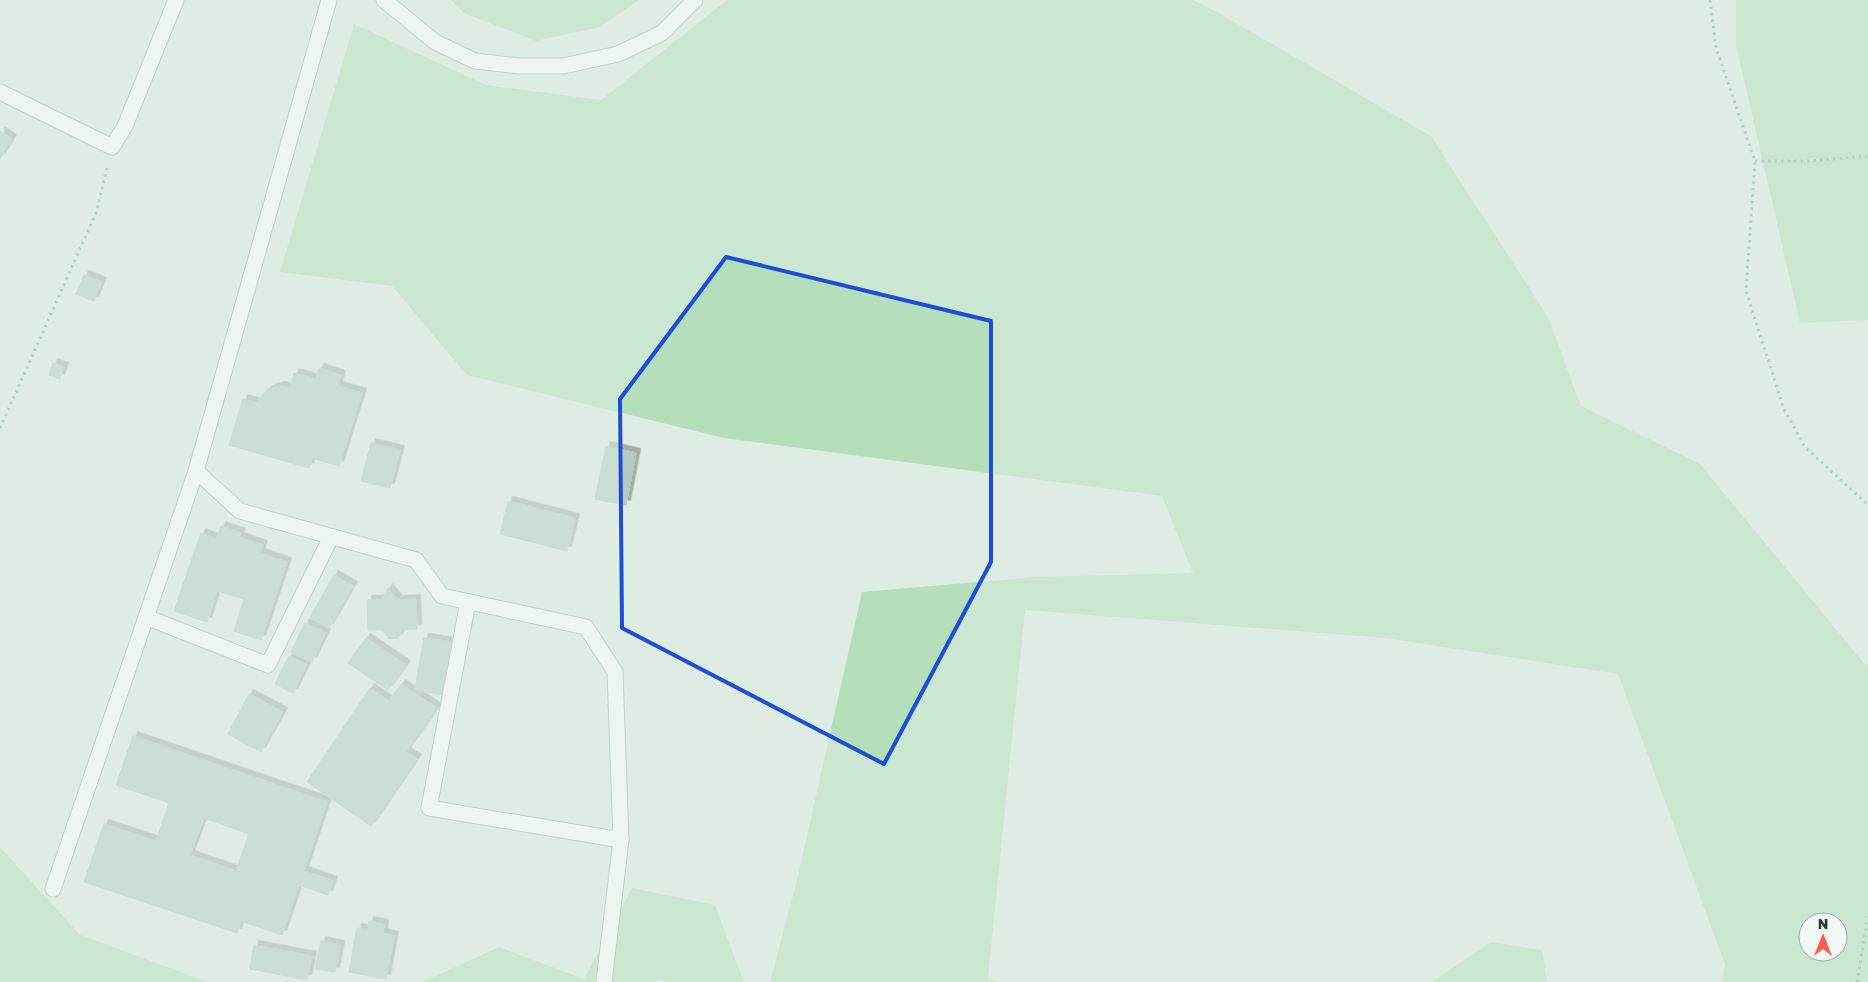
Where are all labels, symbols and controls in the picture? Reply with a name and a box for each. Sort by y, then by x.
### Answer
north arrow [1798,912,1848,962]
text: N [1818,915,1828,932]

